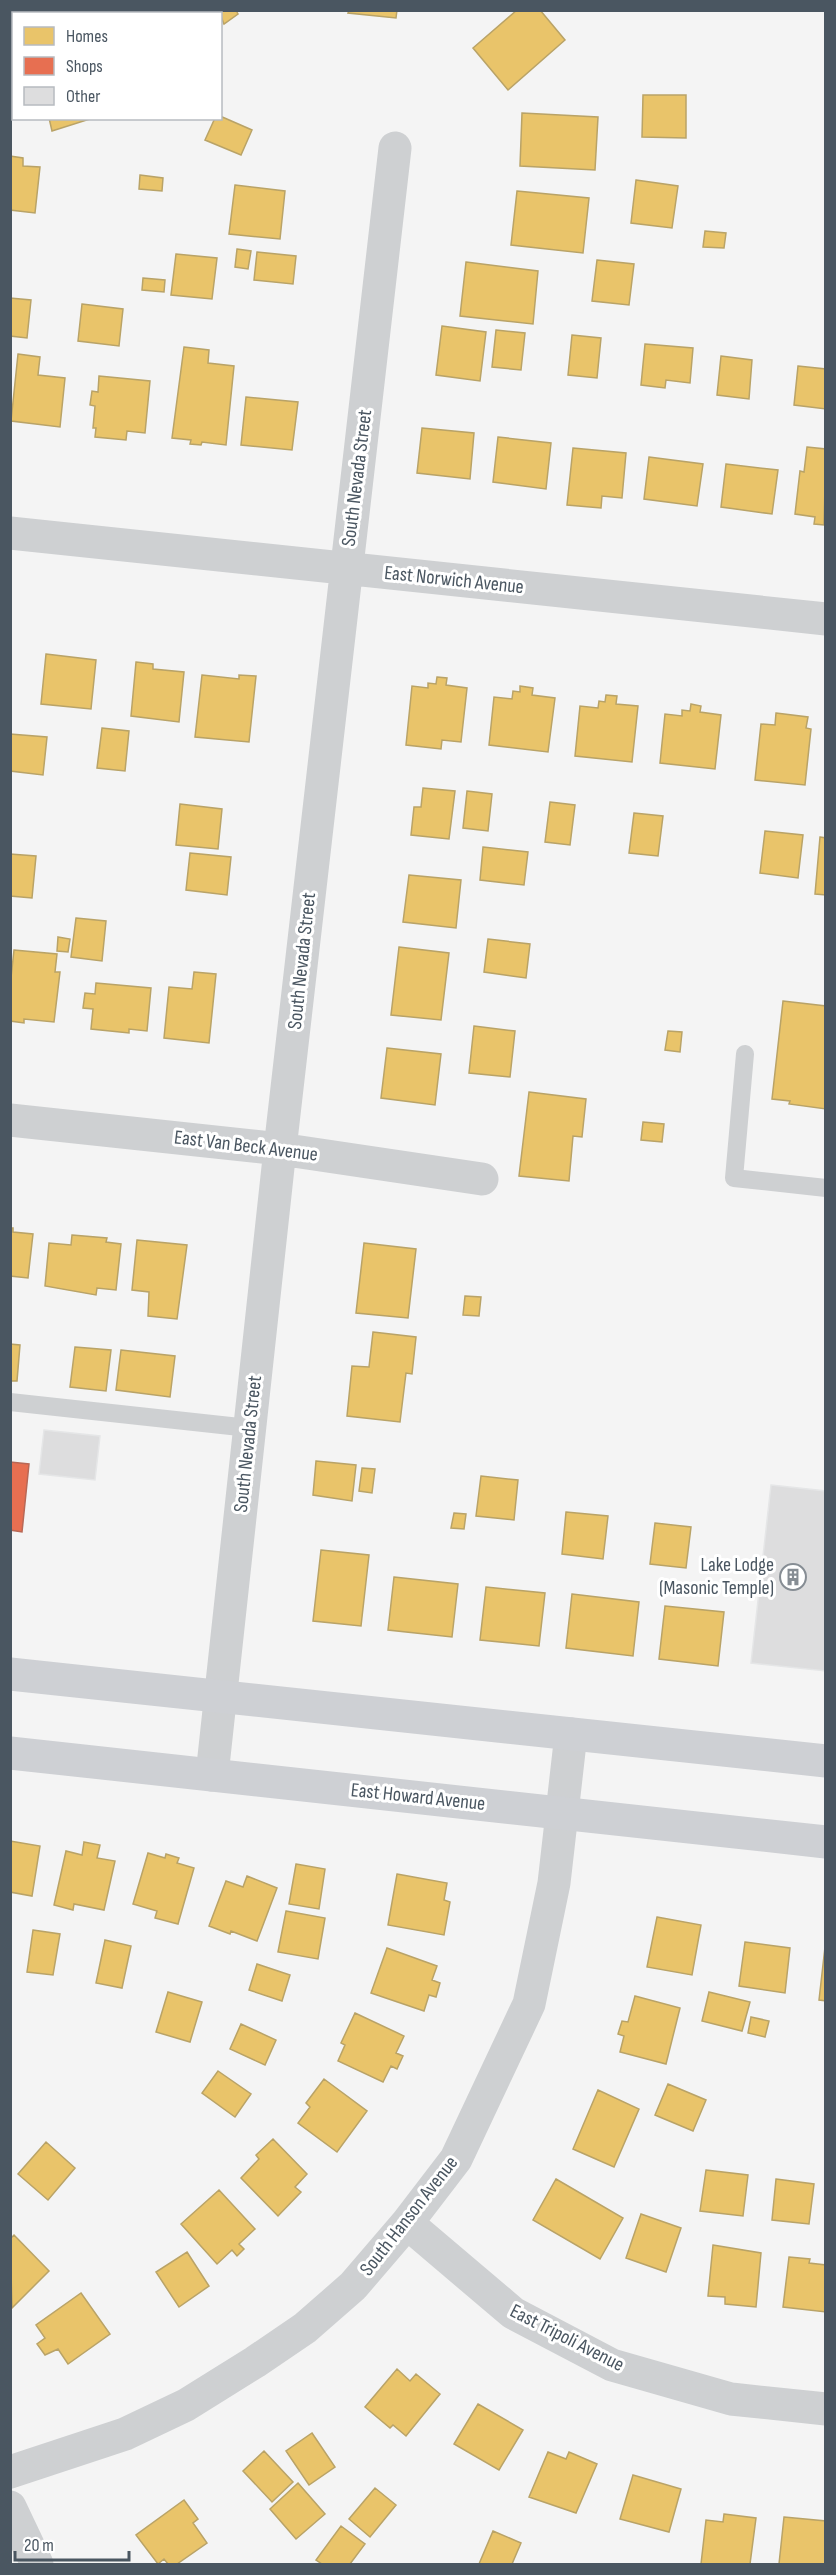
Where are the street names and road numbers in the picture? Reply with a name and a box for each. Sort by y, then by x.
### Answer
street label: South Nevada Street [337,408,377,548]
street label: East Norwich Avenue [383,561,525,599]
street label: South Nevada Street [283,891,321,1031]
street label: East Van Beck Avenue [173,1125,319,1167]
street label: South Nevada Street [229,1374,267,1514]
street label: East Howard Avenue [350,1778,486,1816]
street label: South Hanson Avenue [355,2151,463,2281]
street label: East Tripoli Avenue [506,2299,628,2377]

